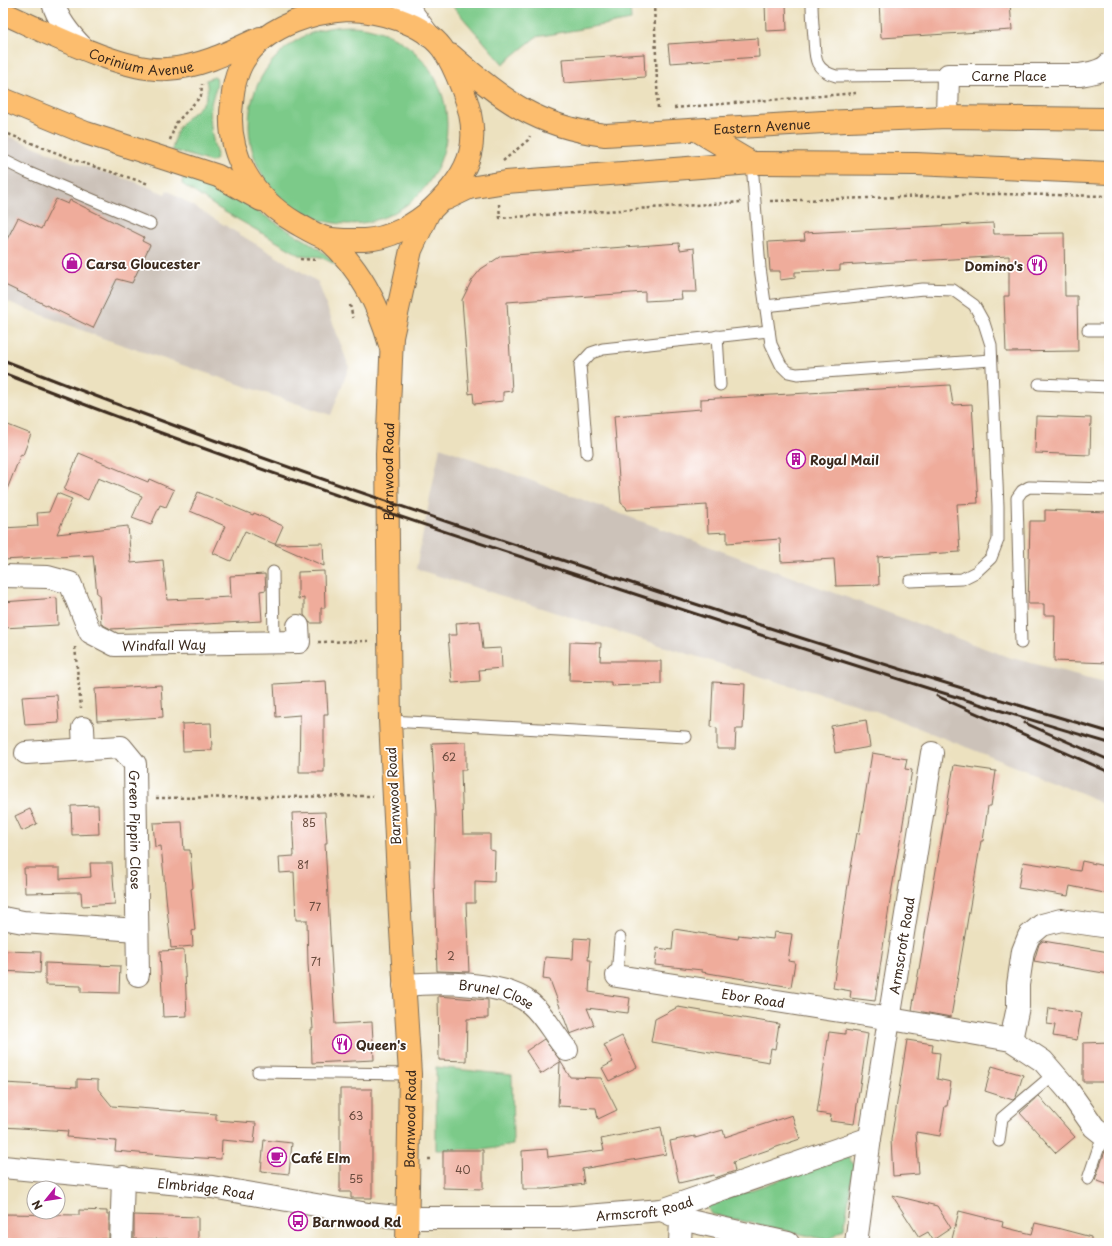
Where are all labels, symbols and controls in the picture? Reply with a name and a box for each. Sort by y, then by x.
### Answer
street label: Corinium Avenue [86,43,195,79]
street label: Carne Place [971,66,1047,85]
street label: Eastern Avenue [713,113,811,138]
shop icon: Carsa Gloucester [61,252,83,274]
place label: Carsa Gloucester [86,254,200,273]
restaurant icon: Domino's [1026,254,1048,276]
place label: Domino's [965,256,1023,275]
street label: Barnwood Road [377,422,398,521]
building icon: Royal Mail [785,448,807,470]
place label: Royal Mail [810,450,879,469]
street label: Windfall Way [122,634,206,654]
street label: Barnwood Road [381,746,405,846]
house number: 62 [442,748,456,765]
street label: Green Pippin Close [126,770,146,890]
house number: 85 [302,814,316,831]
house number: 81 [297,856,309,873]
street label: Armscroft Road [884,895,918,995]
house number: 77 [309,898,321,915]
house number: 2 [447,947,455,964]
house number: 71 [311,953,321,970]
street label: Brunel Close [458,974,539,1013]
street label: Ebor Road [720,983,786,1012]
restaurant icon: Queen's [331,1033,353,1055]
place label: Queen's [356,1035,406,1054]
street label: Barnwood Road [399,1069,420,1168]
house number: 63 [349,1107,363,1124]
cafe icon: Café Elm [266,1146,288,1168]
place label: Café Elm [291,1148,351,1167]
house number: 40 [455,1161,471,1178]
house number: 55 [349,1170,363,1187]
street label: Elmbridge Road [157,1172,256,1204]
north arrow [26,1180,66,1220]
street label: Armscroft Road [595,1190,696,1225]
text: N [27,1197,46,1213]
bus stop icon: Barnwood Rd [287,1210,309,1232]
place label: Barnwood Rd [312,1212,402,1231]

